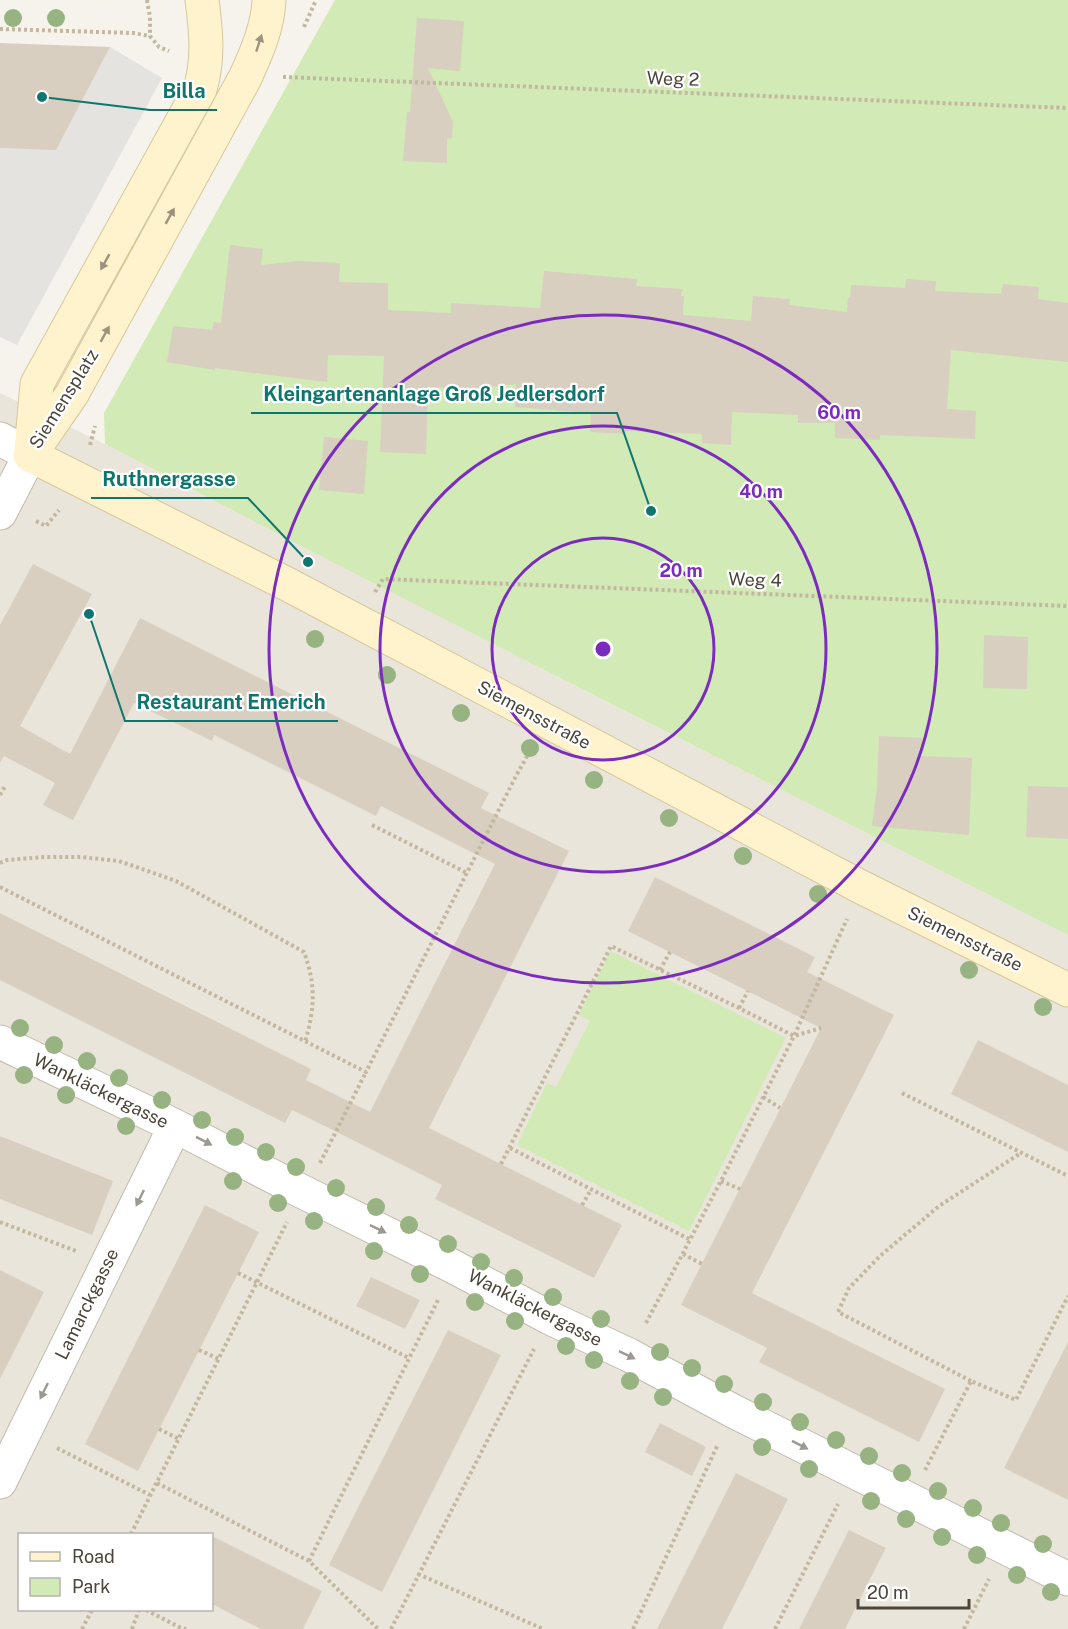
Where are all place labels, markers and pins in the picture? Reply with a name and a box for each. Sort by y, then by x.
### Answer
callout: Billa [150,72,217,110]
callout: Kleingartenanlage Groß Jedlersdorf [251,375,617,413]
callout: Ruthnergasse [91,460,248,498]
centre of rings [593,639,613,659]
callout: Restaurant Emerich [125,683,338,721]

